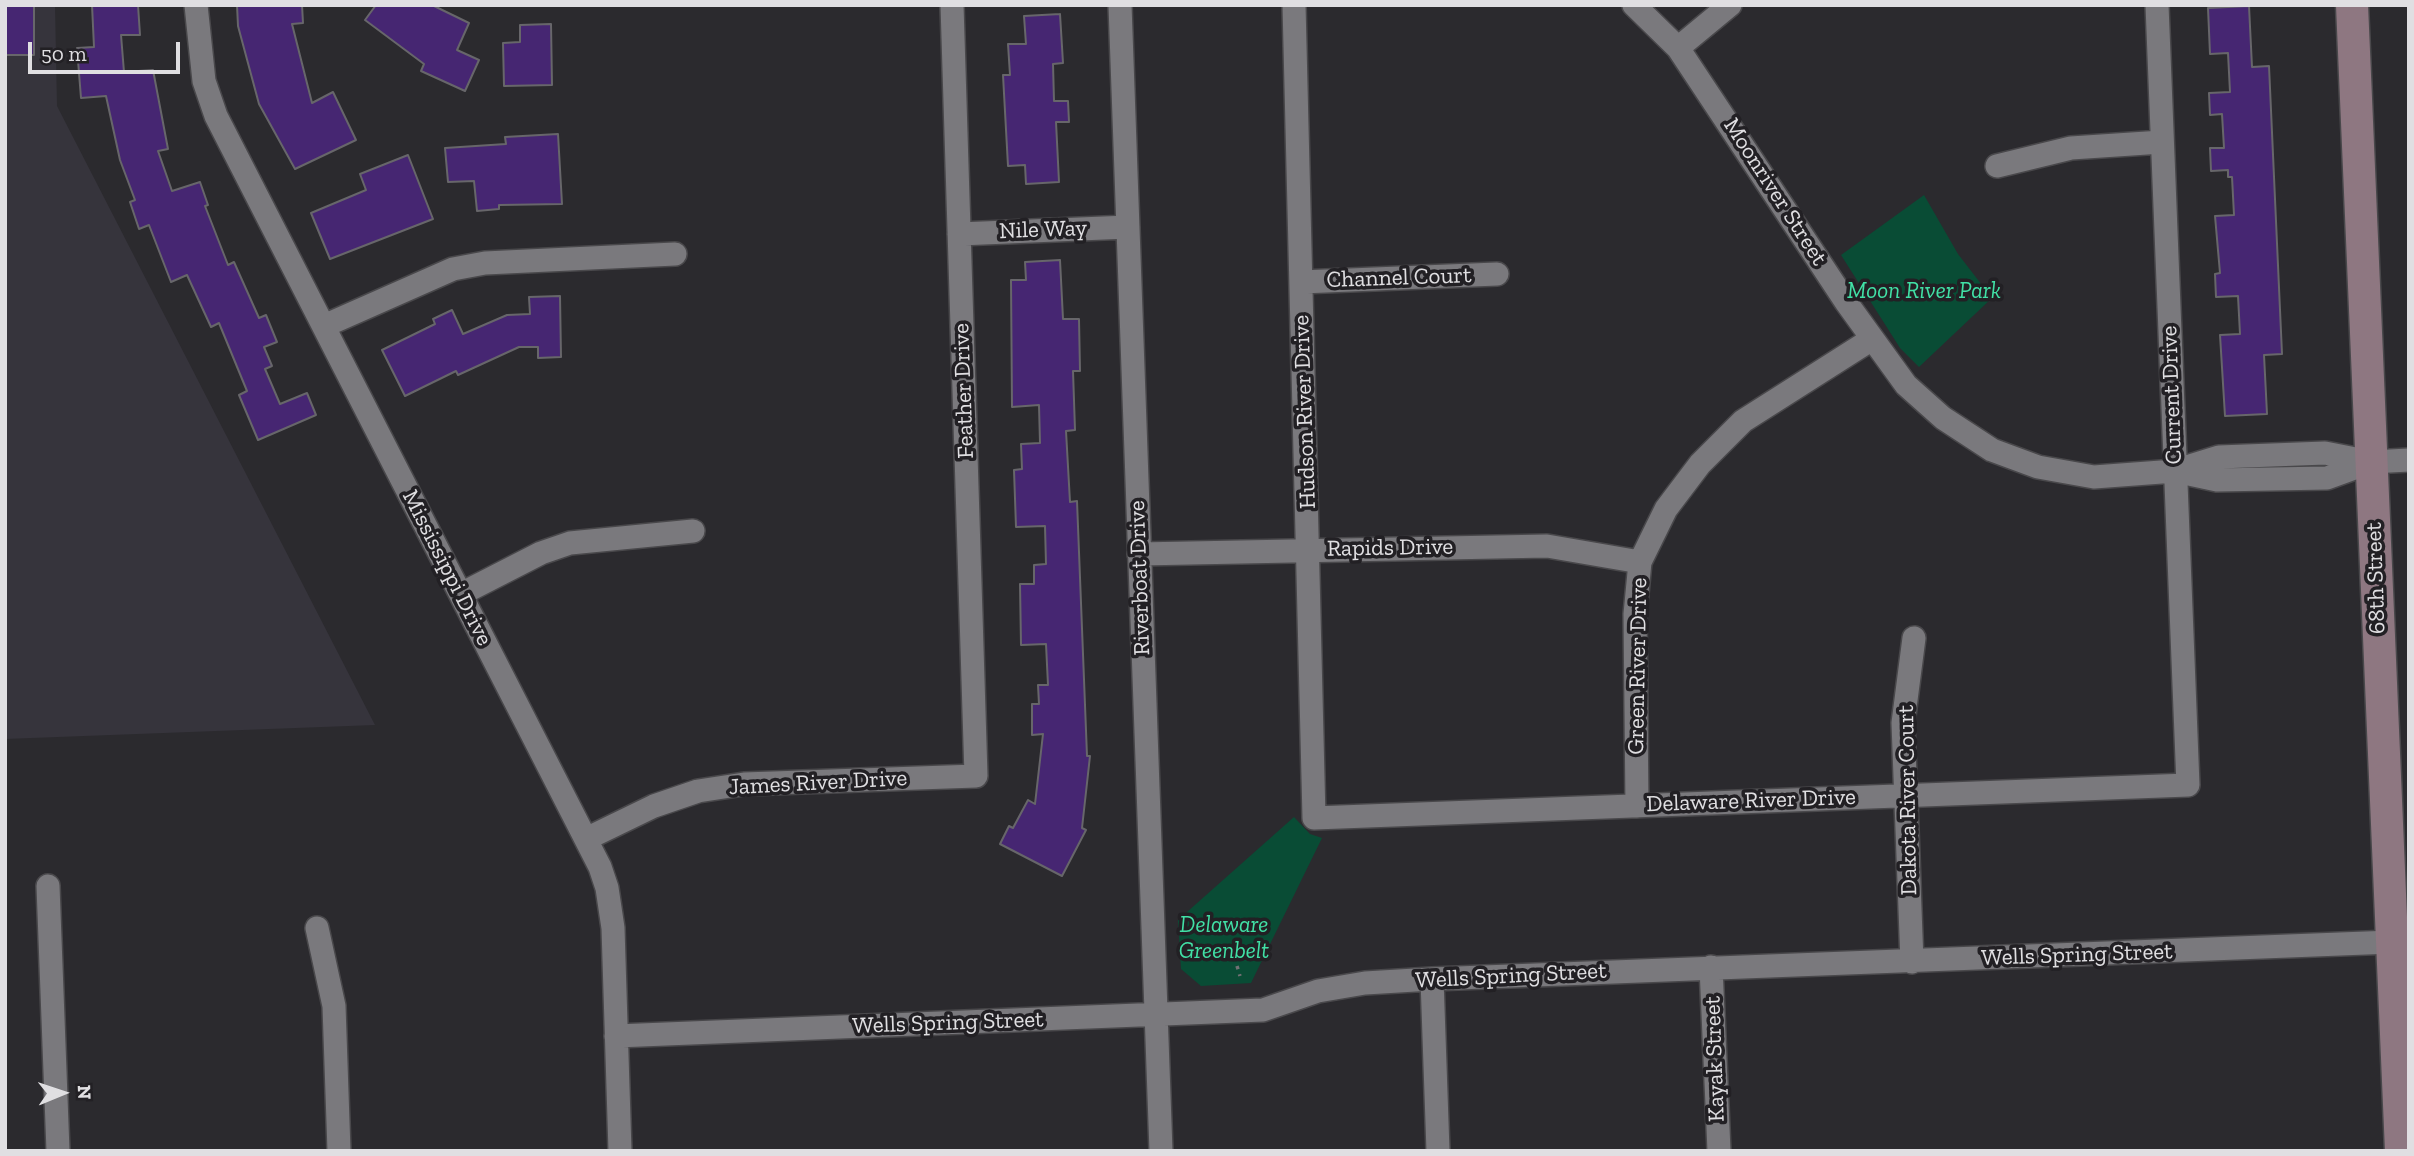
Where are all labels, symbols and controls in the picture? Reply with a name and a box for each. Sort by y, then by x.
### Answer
scale bar [32,28,184,72]
text: 50 m [41,41,87,66]
street label: Moonriver Street [1717,113,1833,271]
street label: Nile Way [999,215,1087,245]
street label: Channel Court [1326,262,1472,294]
park label: Moon River Park [1847,277,2001,305]
street label: Hudson River Drive [1288,314,1322,510]
street label: Feather Drive [948,323,980,459]
street label: Current Drive [2156,325,2188,465]
street label: Mississippi Drive [396,486,498,650]
street label: Riverboat Drive [1124,500,1156,656]
street label: 68th Street [2360,522,2392,634]
street label: Rapids Drive [1327,533,1453,563]
street label: Green River Drive [1623,577,1653,755]
street label: Dakota River Court [1893,705,1923,895]
street label: James River Drive [728,765,908,801]
street label: Delaware River Drive [1646,784,1856,818]
park label: Delaware Greenbelt [1179,911,1269,965]
street label: Wells Spring Street [1981,938,2173,972]
street label: Wells Spring Street [1415,957,1607,995]
street label: Kayak Street [1699,996,1731,1122]
street label: Wells Spring Street [852,1006,1044,1040]
north arrow [28,1058,98,1128]
text: N [73,1085,96,1100]

